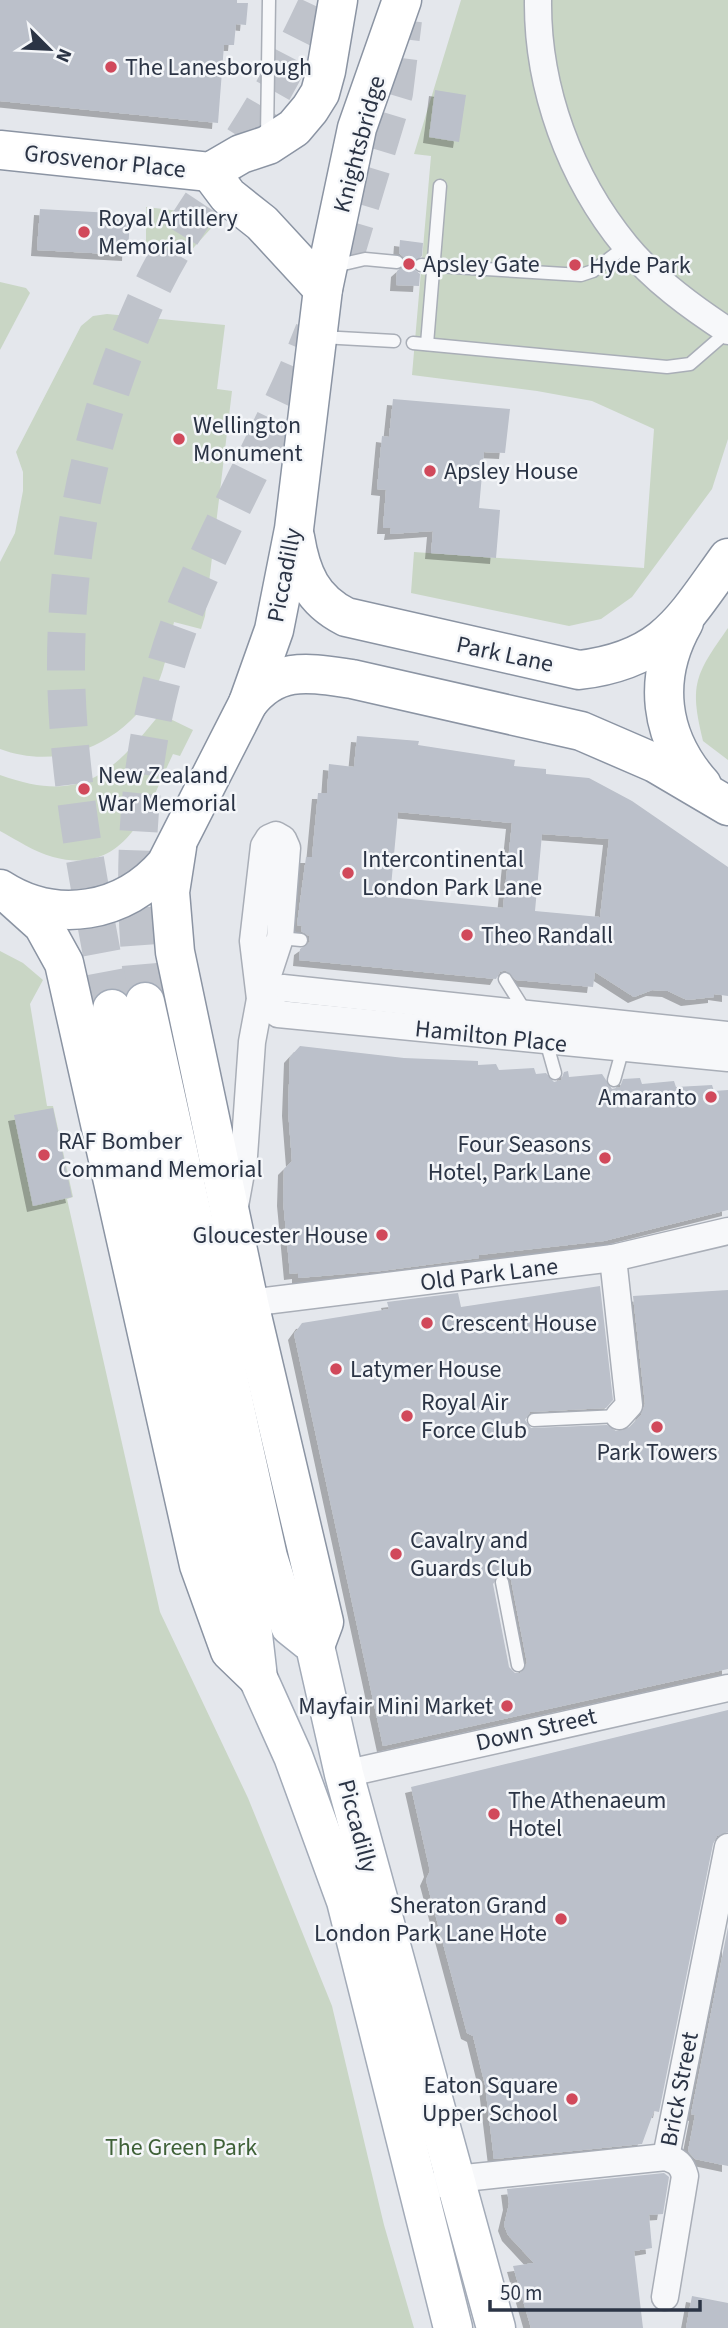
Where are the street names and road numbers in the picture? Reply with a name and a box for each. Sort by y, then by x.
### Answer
street label: Knightsbridge [324,72,395,217]
street label: Grosvenor Place [22,136,188,187]
street label: Piccadilly [258,525,311,625]
street label: Park Lane [453,627,557,682]
street label: Hamilton Place [413,1011,569,1062]
street label: Old Park Lane [418,1249,560,1300]
street label: Down Street [472,1699,600,1760]
street label: Piccadilly [328,1776,387,1877]
street label: Brick Street [651,2029,708,2149]

